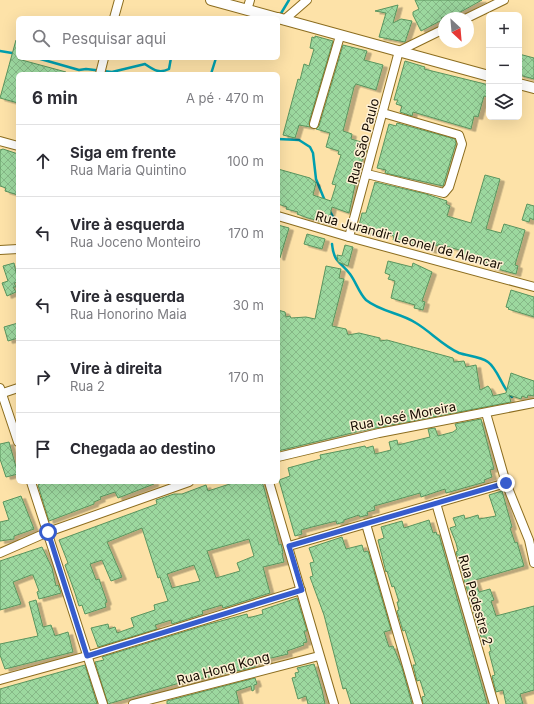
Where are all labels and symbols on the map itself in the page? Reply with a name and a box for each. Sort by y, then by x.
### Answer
north arrow [438,12,474,48]
street label: Rua São Paulo [344,96,382,186]
street label: Rua Jurandir Leonel de Alencar [314,207,504,273]
street label: Rua José Moreira [349,398,457,434]
route end [497,474,515,492]
route start [39,523,57,541]
street label: Rua Pedestre 2 [455,553,497,647]
street label: Rua Hong Kong [175,648,271,688]

